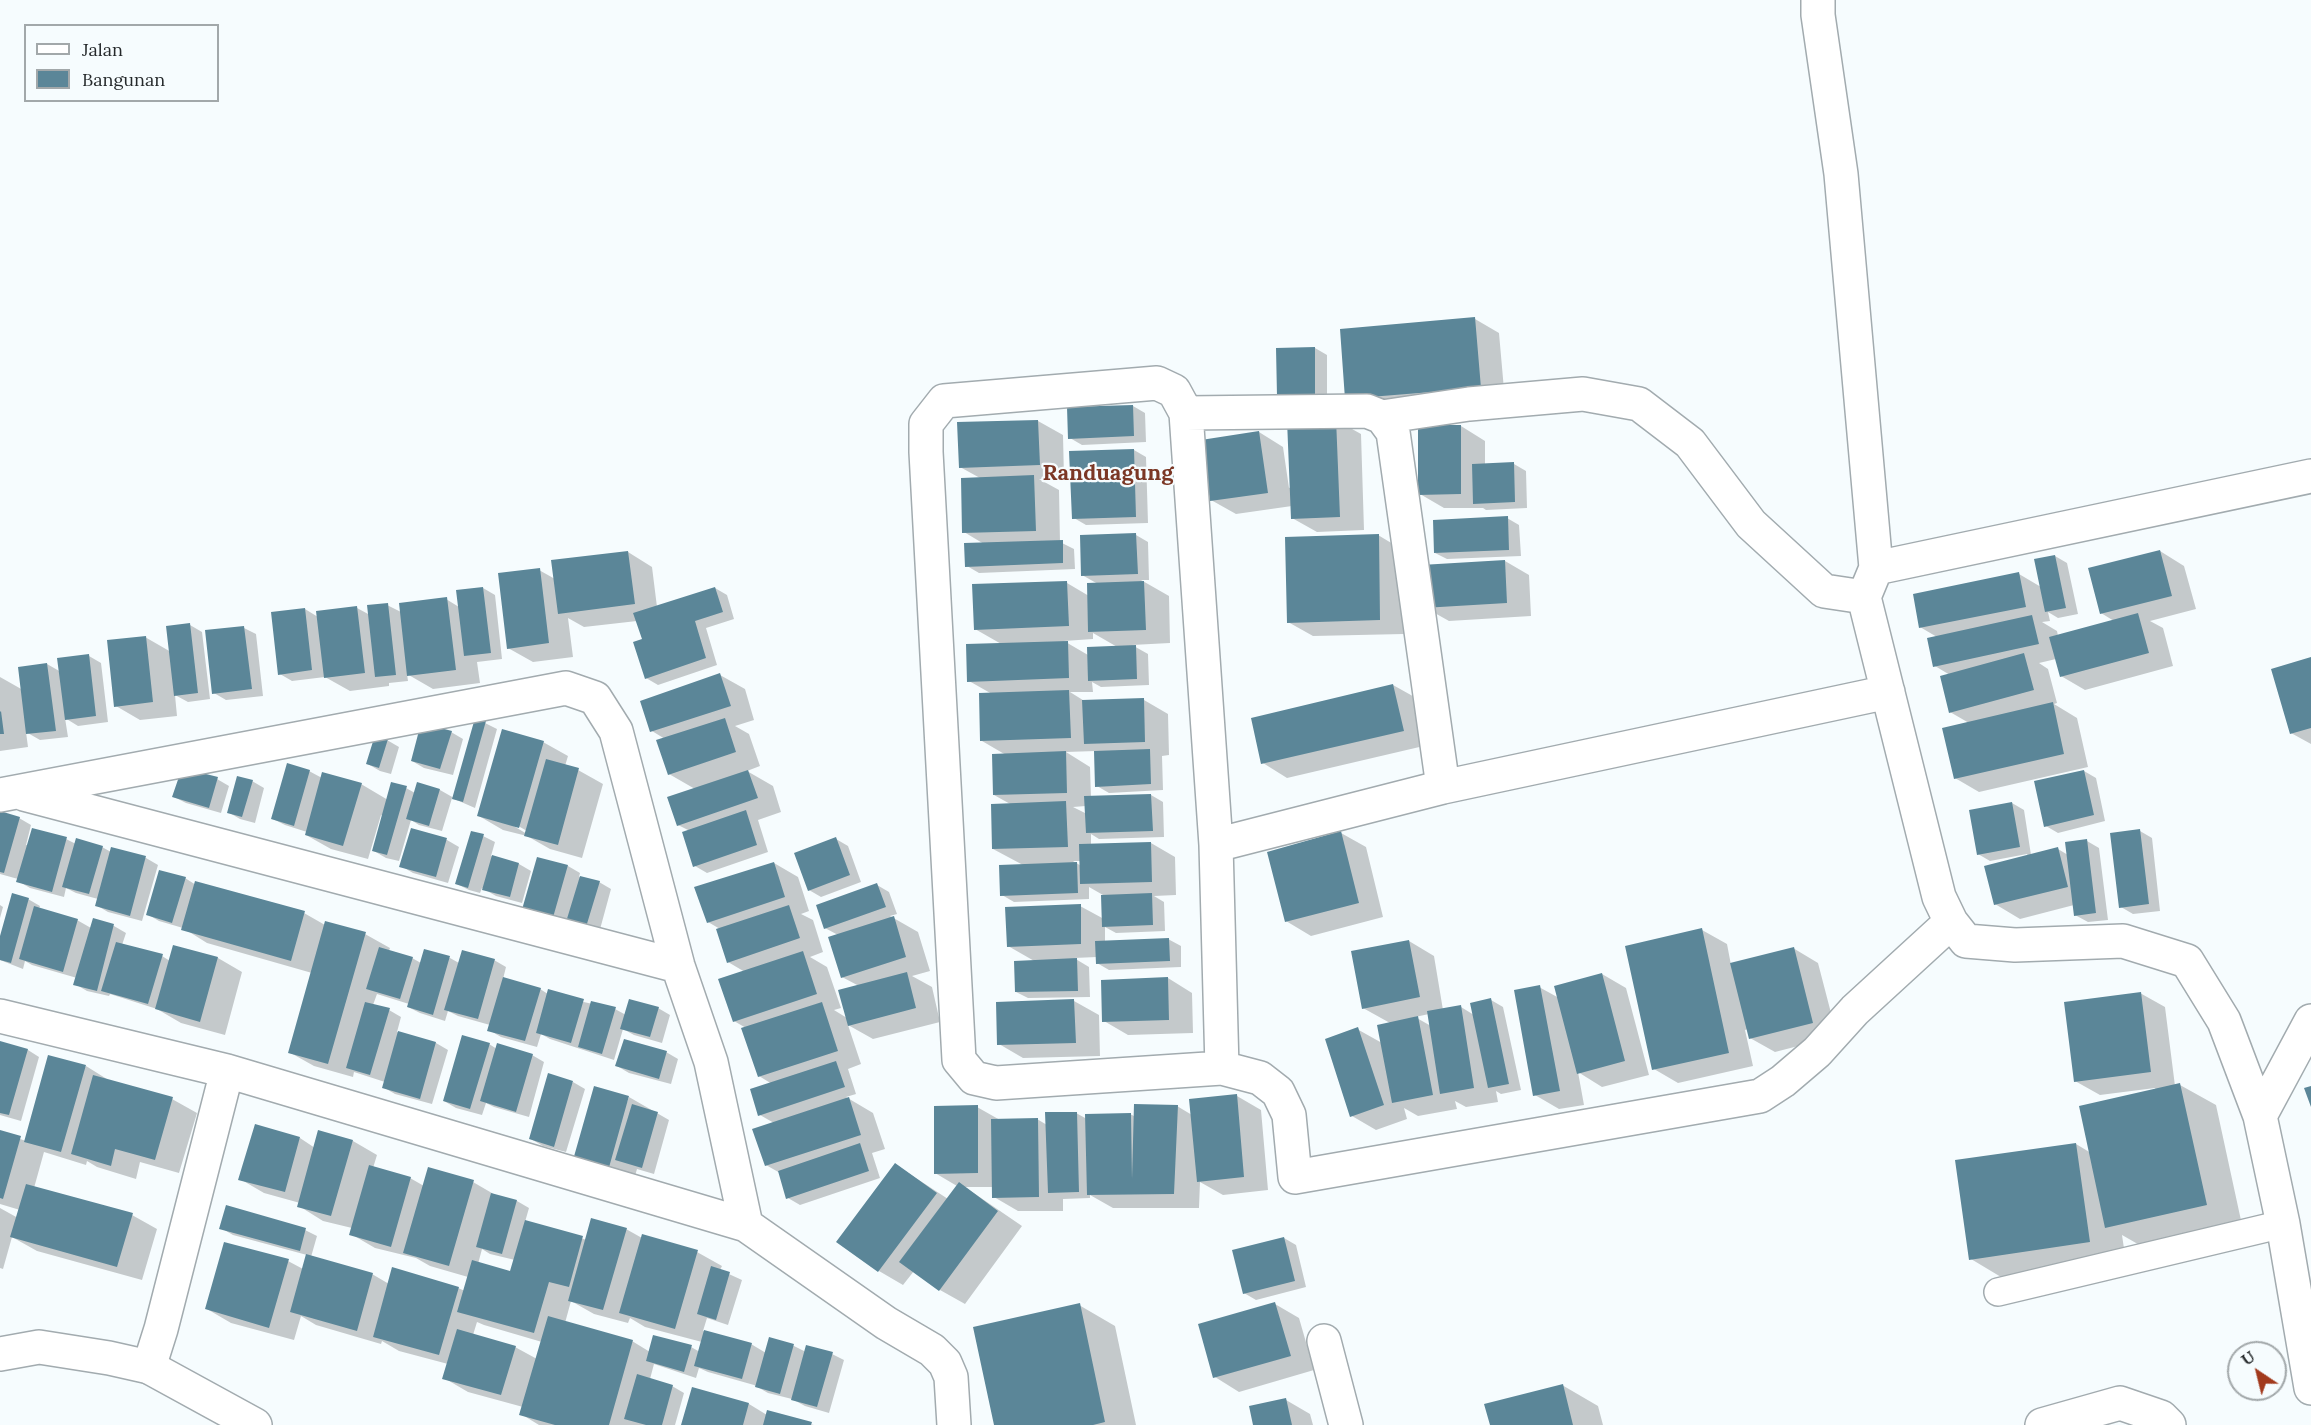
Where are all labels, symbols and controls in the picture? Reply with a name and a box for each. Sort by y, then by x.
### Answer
legend [24,24,219,102]
text: Jalan [82,38,123,61]
text: Bangunan [82,68,165,91]
district label: Randuagung [1042,461,1174,487]
north arrow [2227,1341,2287,1401]
text: U [2237,1346,2259,1370]

